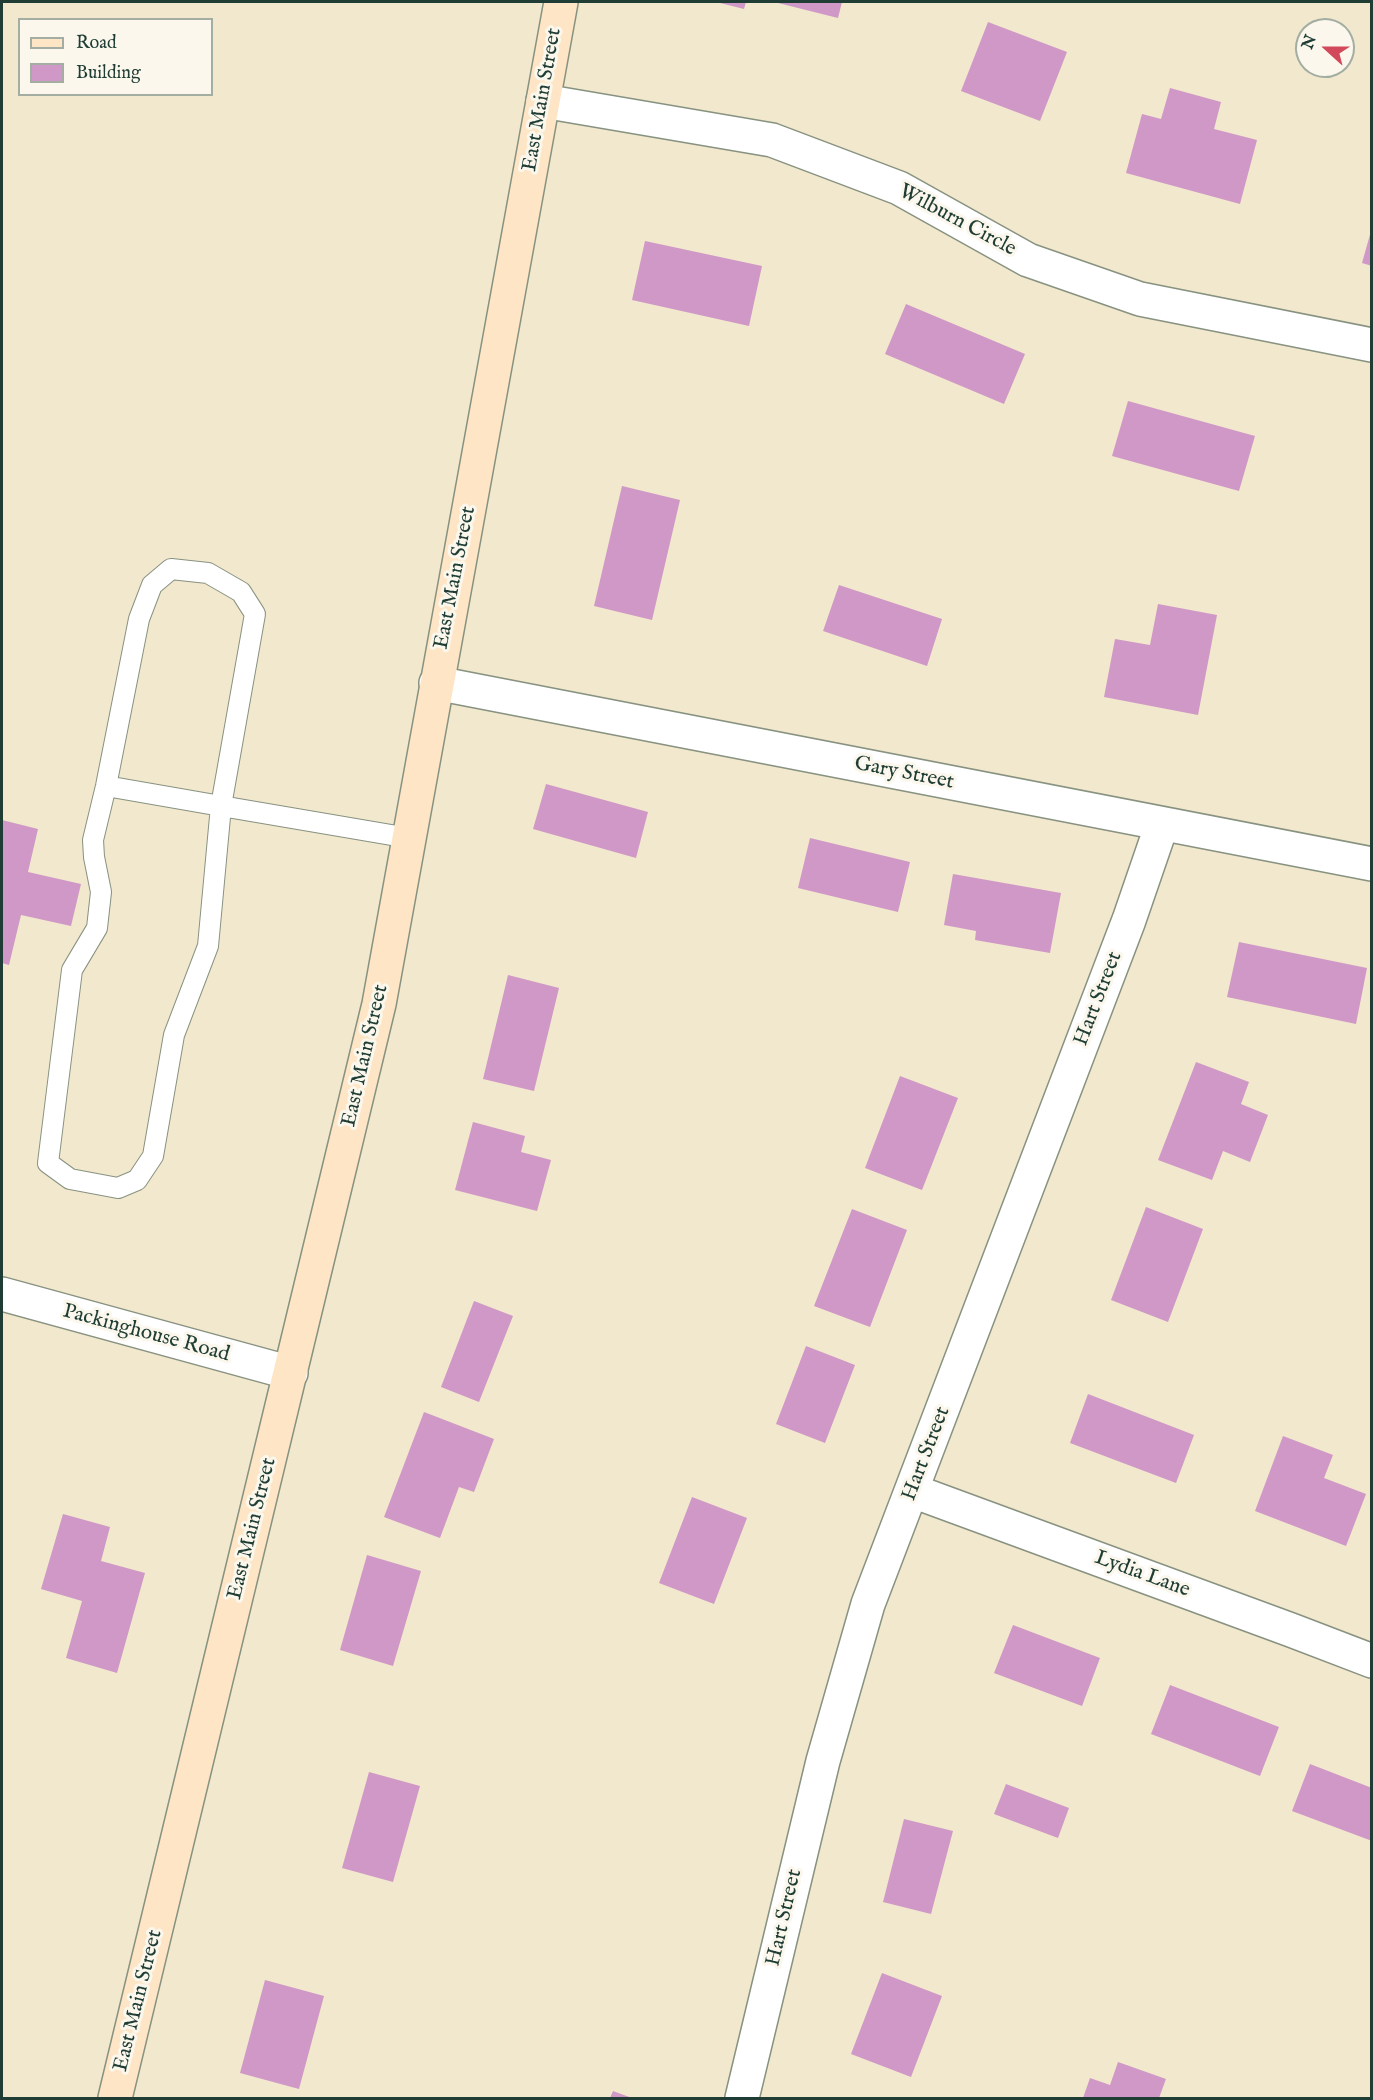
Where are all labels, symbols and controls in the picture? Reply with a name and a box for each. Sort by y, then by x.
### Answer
legend [18,18,213,96]
north arrow [1295,18,1355,78]
street label: East Main Street [518,26,568,174]
text: Road [76,32,117,55]
text: N [1298,32,1322,52]
text: Building [76,62,141,85]
street label: Wilburn Circle [894,179,1020,263]
street label: East Main Street [430,504,482,652]
street label: Gary Street [852,752,956,796]
street label: Hart Street [1070,948,1128,1050]
street label: East Main Street [337,982,395,1130]
street label: Packinghouse Road [60,1300,232,1368]
street label: Hart Street [898,1403,956,1505]
street label: East Main Street [223,1456,283,1602]
street label: Lydia Lane [1091,1546,1193,1604]
street label: Hart Street [762,1867,808,1969]
street label: East Main Street [109,1928,169,2074]

